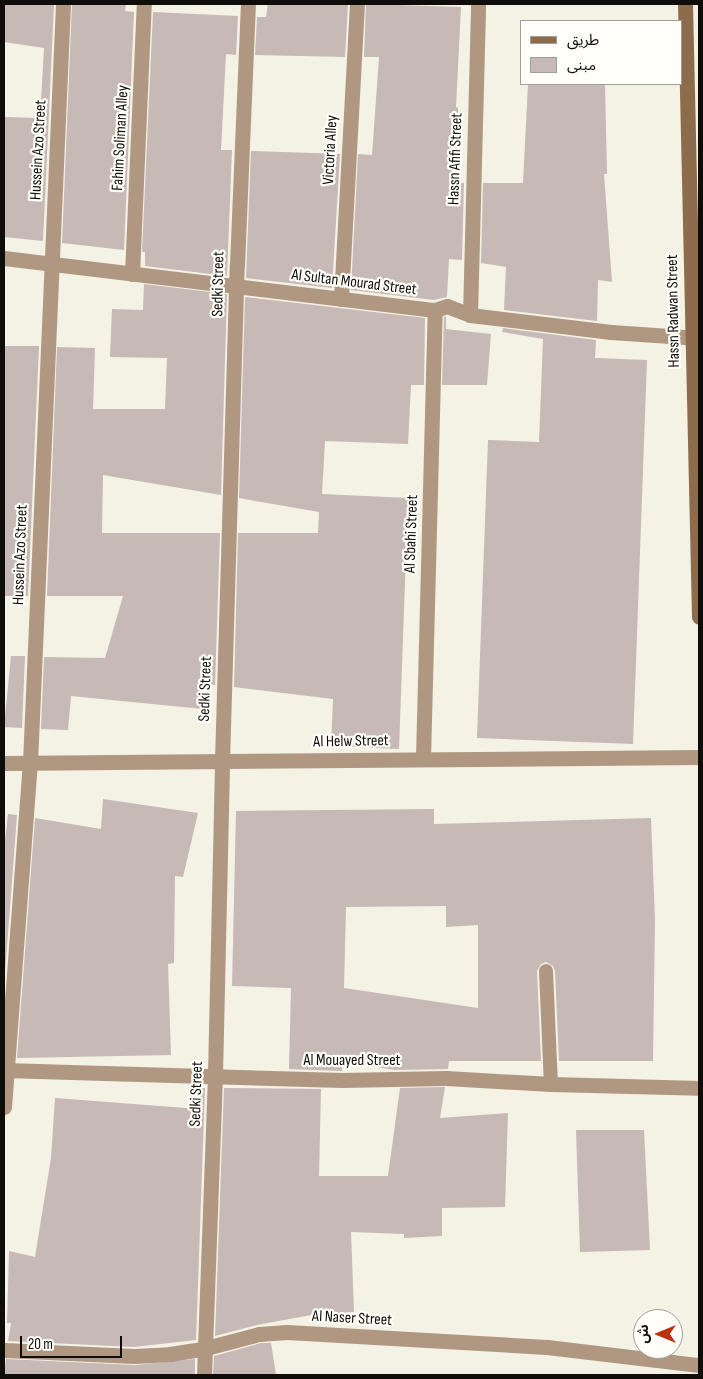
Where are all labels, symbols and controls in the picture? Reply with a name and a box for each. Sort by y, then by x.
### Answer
legend [520,20,683,85]
text: طريق [567,31,599,50]
text: مبنى [567,56,596,75]
street label: Fahim Soliman Alley [109,85,133,191]
street label: Hussein Azo Street [27,99,51,201]
street label: Hassn Afifi Street [445,113,467,205]
street label: Victoria Alley [320,115,342,185]
street label: Sedki Street [209,251,229,317]
street label: Hassn Radwan Street [663,254,685,368]
street label: Al Sultan Mourad Street [290,266,418,300]
street label: Al Sbahi Street [401,495,423,573]
street label: Hussein Azo Street [10,505,32,605]
street label: Sedki Street [195,656,217,722]
street label: Al Helw Street [313,732,389,752]
street label: Al Mouayed Street [304,1051,400,1071]
street label: Sedki Street [186,1061,208,1127]
street label: Al Naser Street [312,1307,392,1331]
north arrow [633,1309,683,1359]
text: ش [635,1324,652,1344]
scale bar [22,1326,125,1358]
text: 20 m [28,1335,53,1354]

